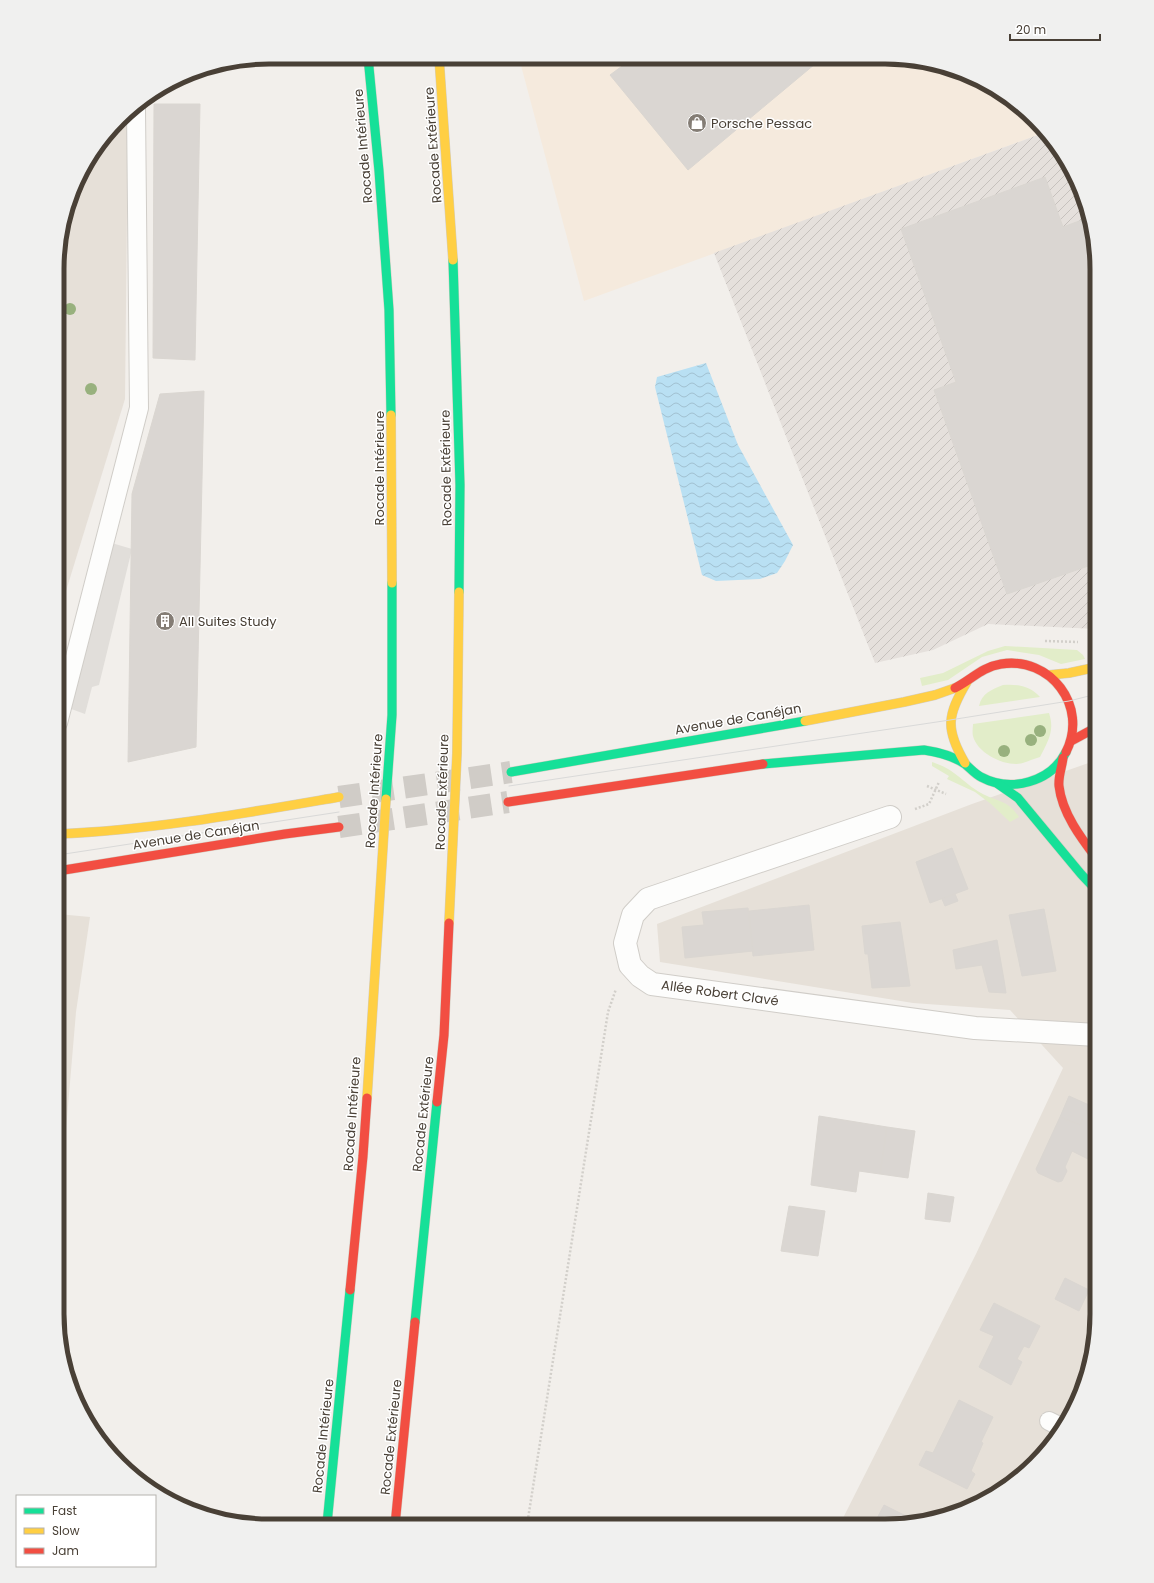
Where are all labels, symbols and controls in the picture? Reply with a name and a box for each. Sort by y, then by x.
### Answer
scale bar [1010,16,1100,42]
text: 20 m [1016,21,1046,38]
street label: Rocade Extérieure [419,86,447,204]
street label: Rocade Intérieure [349,88,377,204]
shop icon: Porsche Pessac [686,112,708,134]
place label: Porsche Pessac [711,114,812,133]
street label: Rocade Extérieure [435,410,457,526]
street label: Rocade Intérieure [370,411,389,525]
building icon: All Suites Study [154,610,176,632]
place label: All Suites Study [179,612,277,631]
street label: Avenue de Canéjan [673,699,803,739]
street label: Rocade Intérieure [361,733,387,849]
street label: Rocade Extérieure [430,734,454,850]
street label: Avenue de Canéjan [131,816,261,854]
street label: Allée Robert Clavé [660,975,780,1011]
street label: Rocade Extérieure [407,1055,439,1173]
street label: Rocade Intérieure [339,1056,365,1172]
street label: Rocade Intérieure [308,1378,338,1494]
street label: Rocade Extérieure [375,1378,407,1496]
legend [16,1495,156,1567]
text: Fast [52,1502,77,1519]
text: Slow [52,1522,80,1539]
text: Jam [52,1542,79,1559]

